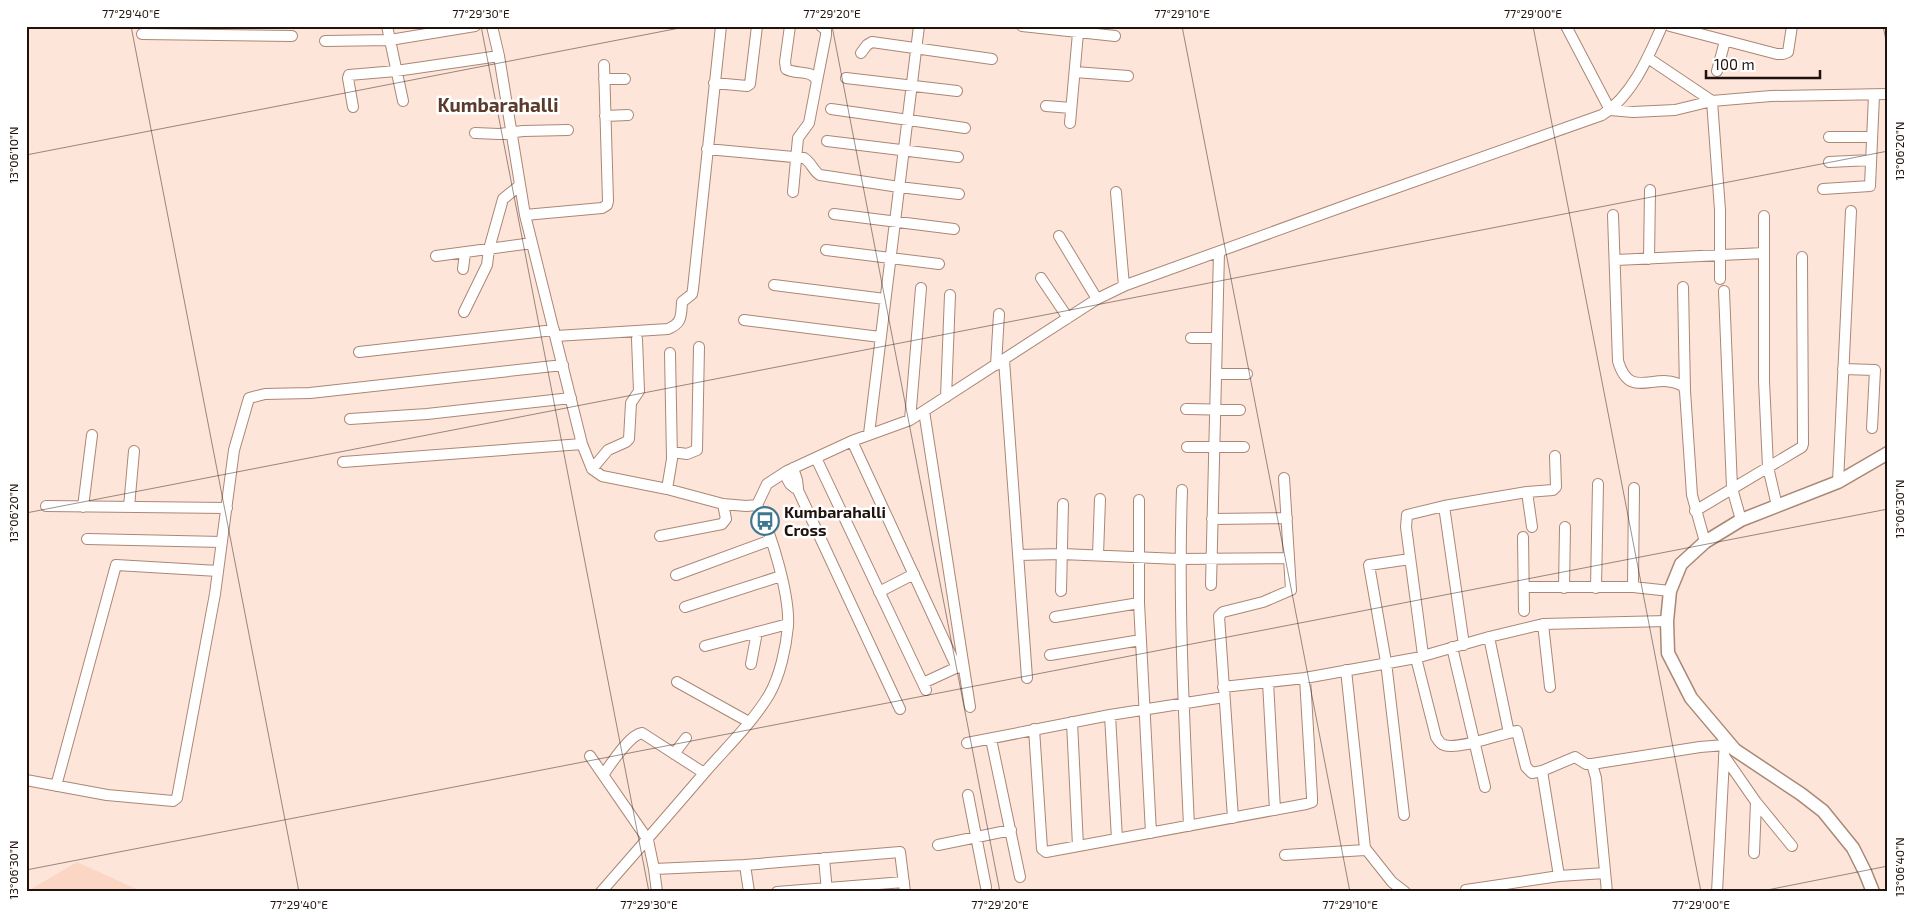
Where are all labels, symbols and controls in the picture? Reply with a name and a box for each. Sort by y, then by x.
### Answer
text: 77°29'40"E [102,6,160,20]
text: 77°29'30"E [452,6,510,20]
text: 77°29'20"E [803,6,861,20]
text: 77°29'10"E [1154,6,1210,20]
text: 77°29'00"E [1504,6,1562,20]
scale bar [1706,48,1820,80]
text: 100 m [1714,55,1755,73]
district label: Kumbarahalli [438,93,558,116]
text: 13°06'20"N [1892,121,1906,181]
text: 13°06'10"N [6,126,20,184]
text: 13°06'30"N [1892,479,1906,539]
text: 13°06'20"N [6,483,20,543]
place label: Kumbarahalli Cross [784,502,886,539]
bus stop icon: Kumbarahalli Cross [750,506,780,536]
text: 13°06'40"N [1892,837,1906,897]
text: 13°06'30"N [6,840,20,900]
text: 77°29'40"E [270,897,328,911]
text: 77°29'30"E [620,897,678,911]
text: 77°29'20"E [971,897,1029,911]
text: 77°29'10"E [1322,897,1378,911]
text: 77°29'00"E [1672,897,1730,911]

